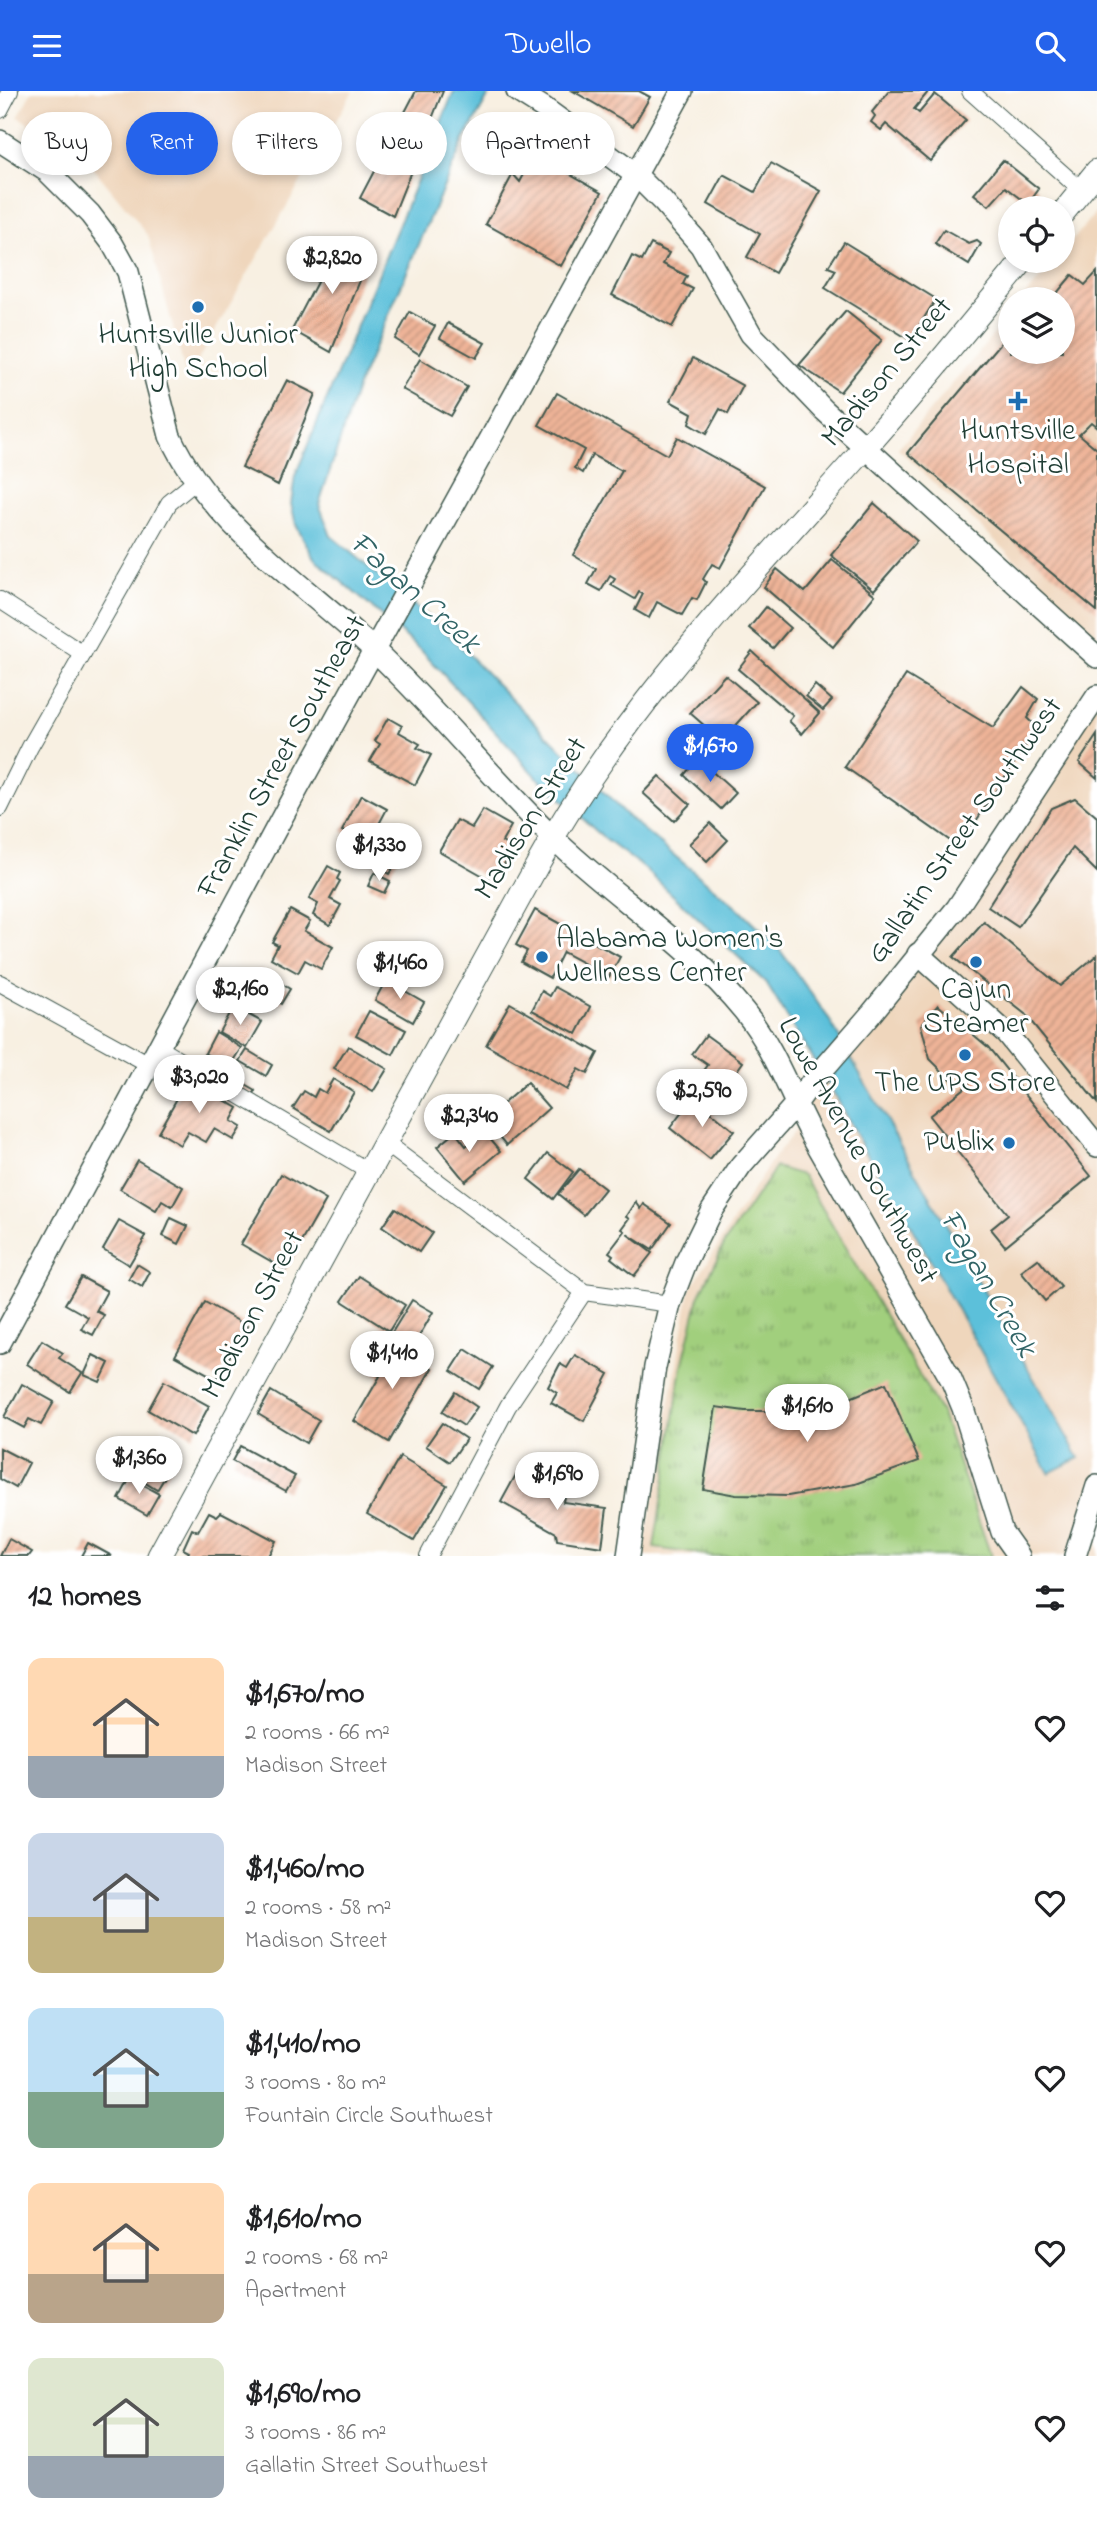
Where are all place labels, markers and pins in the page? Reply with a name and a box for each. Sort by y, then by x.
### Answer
pin: $2,820 [275,237,389,296]
marker: Huntsville Junior High School [190,299,206,315]
place label: Huntsville Junior High School [98,314,298,392]
marker: Huntsville Hospital [1008,391,1028,411]
place label: Huntsville Hospital [960,410,1076,488]
pin: $1,670 [653,725,767,784]
pin: $1,330 [322,823,436,883]
place label: Alabama Women's Wellness Center [556,918,784,996]
pin: $1,460 [343,941,457,1001]
marker: Alabama Women's Wellness Center [534,949,550,965]
marker: Cajun Steamer [968,954,984,970]
pin: $2,160 [183,967,297,1027]
place label: Cajun Steamer [924,969,1029,1047]
marker: The UPS Store [957,1047,973,1063]
pin: $3,020 [142,1055,256,1115]
place label: The UPS Store [874,1062,1056,1106]
pin: $2,590 [645,1069,759,1129]
pin: $2,340 [412,1095,526,1154]
place label: Publix [924,1121,995,1165]
marker: Publix [1001,1135,1017,1151]
pin: $1,410 [335,1331,449,1391]
pin: $1,610 [750,1385,864,1444]
pin: $1,360 [82,1437,196,1496]
pin: $1,690 [500,1453,614,1512]

